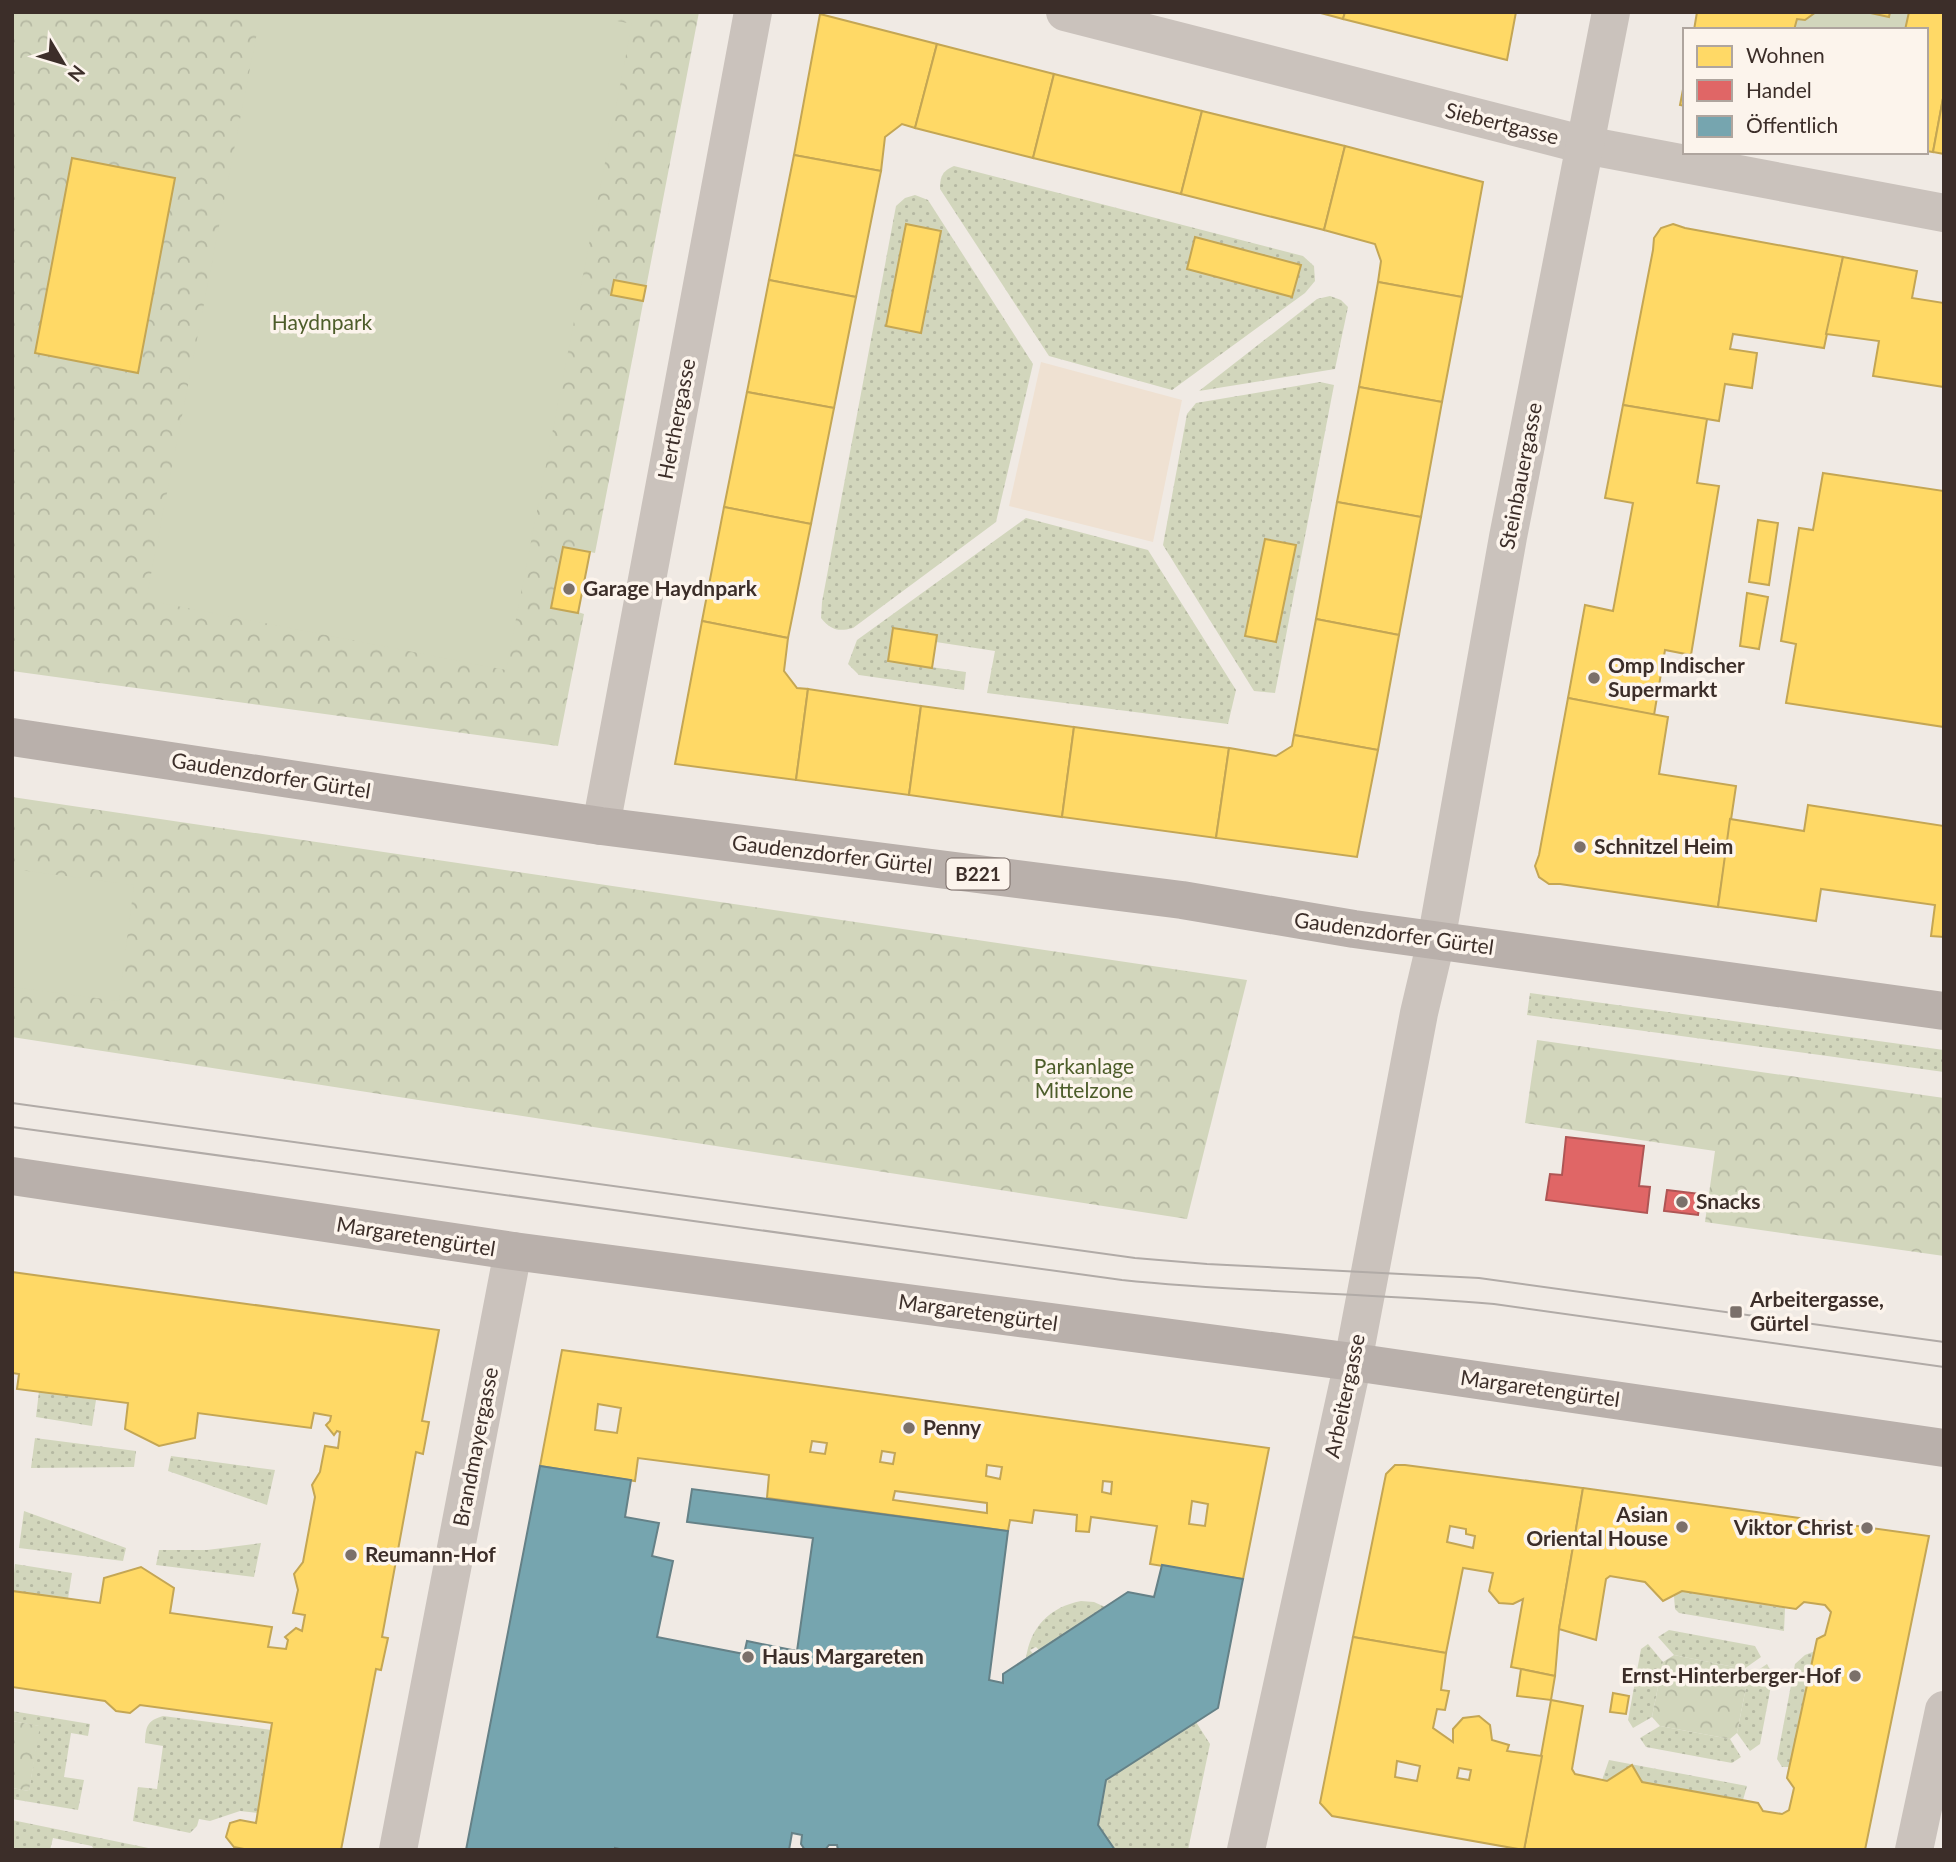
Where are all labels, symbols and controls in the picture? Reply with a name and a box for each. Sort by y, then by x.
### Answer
north arrow [28,28,98,98]
legend [1683,28,1928,154]
text: Wohnen [1746,42,1825,67]
text: N [63,61,90,87]
text: Handel [1746,77,1812,102]
street label: Siebertgasse [1443,96,1562,149]
text: Öffentlich [1746,112,1838,137]
park label: Haydnpark [272,309,373,334]
street label: Herthergasse [652,356,700,481]
street label: Steinbauergasse [1493,400,1546,551]
place label: Garage Haydnpark [583,575,758,600]
marker: Garage Haydnpark [561,581,577,597]
place label: Omp Indischer Supermarkt [1608,652,1745,701]
marker: Omp Indischer Supermarkt [1586,670,1602,686]
street label: Gaudenzdorfer Gürtel [170,746,373,803]
street label: Gaudenzdorfer Gürtel [731,829,934,878]
place label: Schnitzel Heim [1594,833,1733,858]
marker: Schnitzel Heim [1572,839,1588,855]
road number: B221 [946,859,1010,890]
street label: Gaudenzdorfer Gürtel [1293,906,1496,959]
park label: Parkanlage Mittelzone [1034,1053,1134,1102]
place label: Snacks [1696,1188,1760,1213]
marker: Snacks [1674,1194,1690,1210]
street label: Margaretengürtel [335,1211,498,1260]
place label: Arbeitergasse, Gürtel [1749,1286,1884,1335]
street label: Margaretengürtel [897,1288,1060,1335]
marker: Arbeitergasse, Gürtel [1728,1304,1744,1320]
street label: Arbeitergasse [1318,1331,1369,1460]
street label: Margaretengürtel [1459,1364,1622,1411]
street label: Brandmayergasse [447,1365,502,1529]
place label: Penny [923,1414,982,1439]
marker: Penny [901,1420,917,1436]
place label: Asian Oriental House [1526,1501,1668,1550]
place label: Viktor Christ [1733,1514,1853,1539]
marker: Asian Oriental House [1674,1519,1690,1535]
marker: Viktor Christ [1859,1520,1875,1536]
place label: Reumann-Hof [365,1541,496,1566]
marker: Reumann-Hof [343,1547,359,1563]
place label: Haus Margareten [762,1643,924,1668]
marker: Haus Margareten [740,1649,756,1665]
place label: Ernst-Hinterberger-Hof [1621,1662,1841,1687]
marker: Ernst-Hinterberger-Hof [1847,1668,1863,1684]

